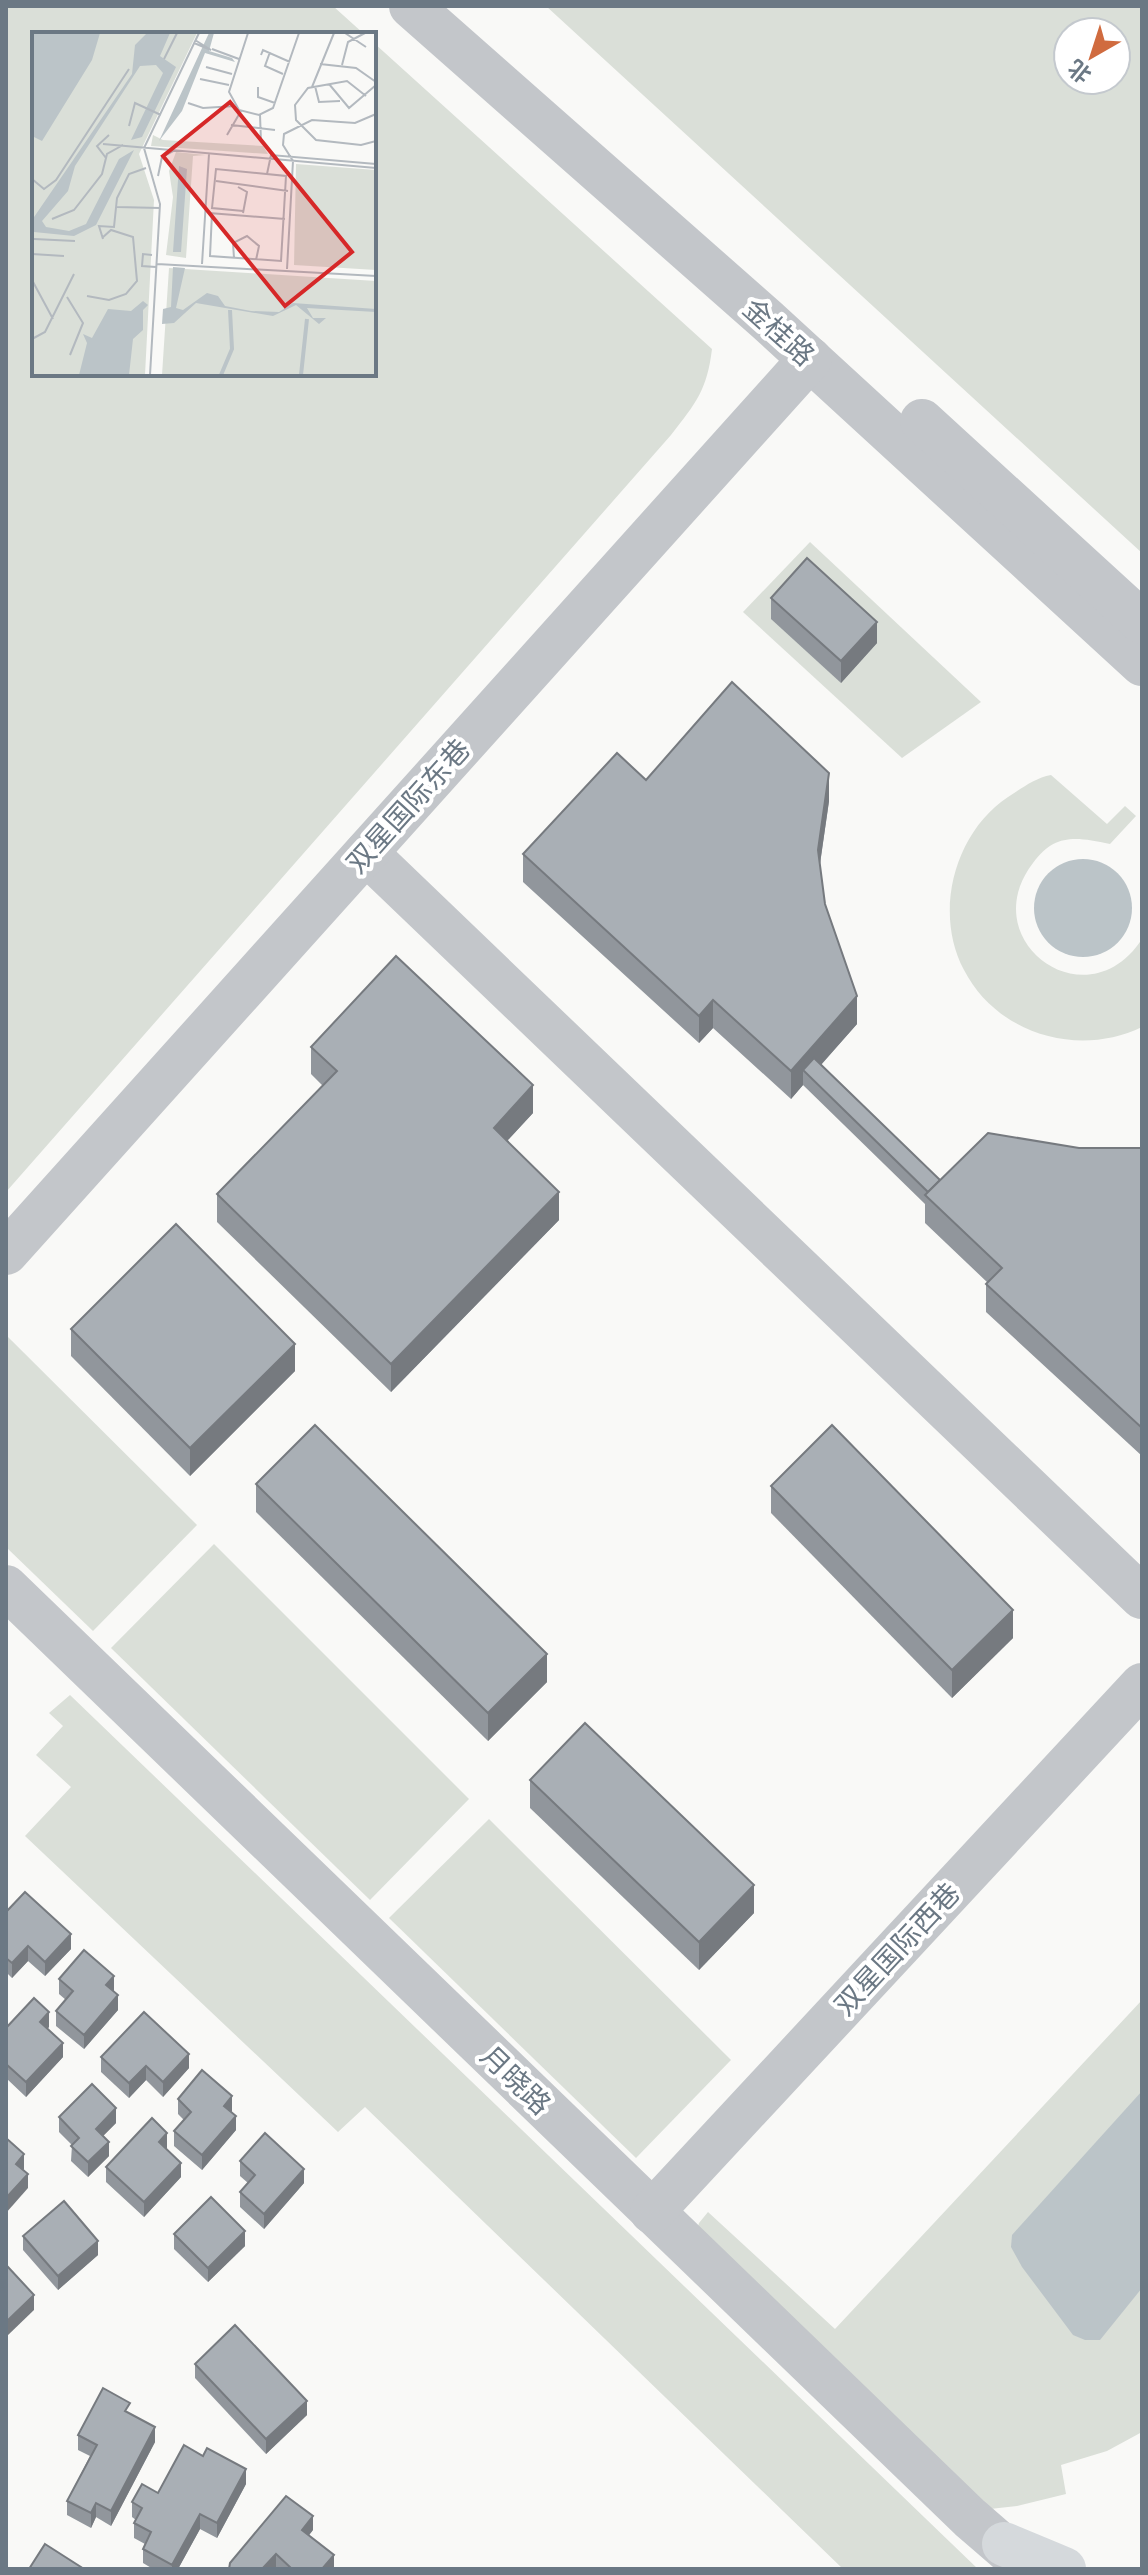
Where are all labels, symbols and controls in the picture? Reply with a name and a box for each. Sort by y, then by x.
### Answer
north arrow [1052,16,1132,96]
inset map [32,32,376,376]
text: 北 [1063,54,1097,89]
street label: 金桂路 [736,291,822,373]
street label: 双星国际东巷 [339,732,477,880]
street label: 双星国际西巷 [827,1876,967,2022]
street label: 月晓路 [474,2039,558,2121]

